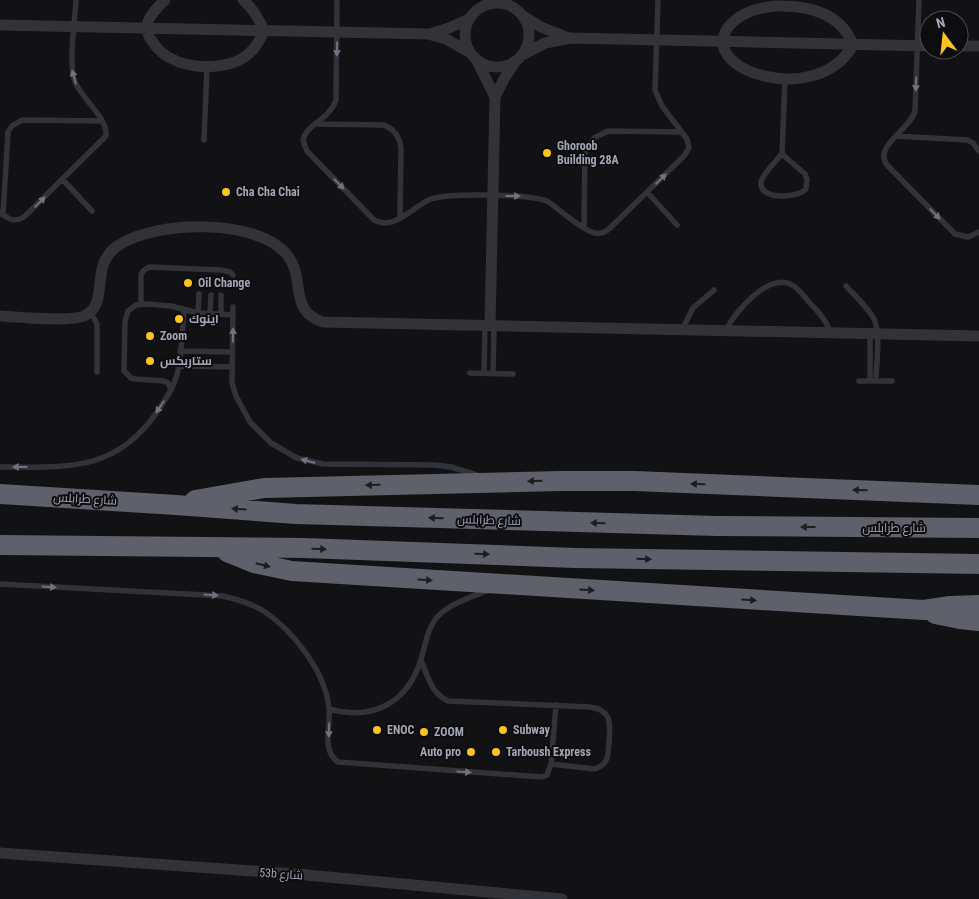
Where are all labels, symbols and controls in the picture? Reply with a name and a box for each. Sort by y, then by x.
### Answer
north arrow [919,10,969,60]
text: N [934,14,947,31]
one-way arrow [333,41,341,57]
one-way arrow [70,69,78,84]
one-way arrow [912,76,920,92]
place label: Ghoroob Building 28A [557,139,619,167]
marker: Ghoroob Building 28A [541,147,553,159]
one-way arrow [655,173,667,185]
one-way arrow [333,177,345,189]
place label: Cha Cha Chai [236,185,300,199]
marker: Cha Cha Chai [220,186,232,198]
one-way arrow [505,192,521,200]
one-way arrow [33,196,45,208]
one-way arrow [929,207,941,219]
place label: Oil Change [198,276,250,290]
marker: Oil Change [182,277,194,289]
place label: اينوك [189,312,219,327]
marker: اينوك [173,313,185,325]
one-way arrow [229,326,237,342]
place label: Zoom [160,329,187,343]
marker: Zoom [144,330,156,342]
place label: ستاربكس [160,354,212,369]
marker: ستاربكس [144,355,156,367]
one-way arrow [155,400,165,413]
one-way arrow [300,457,315,465]
one-way arrow [12,463,28,471]
one-way arrow [527,478,543,486]
one-way arrow [689,479,705,487]
one-way arrow [364,481,380,489]
one-way arrow [852,486,868,494]
street label: شارع طرابلس [53,490,117,509]
one-way arrow [230,505,246,513]
street label: شارع طرابلس [457,512,521,529]
one-way arrow [428,514,444,522]
one-way arrow [590,519,606,527]
street label: شارع طرابلس [862,521,926,536]
one-way arrow [800,523,816,531]
one-way arrow [311,545,327,553]
one-way arrow [474,551,490,559]
one-way arrow [636,555,652,563]
one-way arrow [256,561,271,569]
one-way arrow [417,576,433,584]
one-way arrow [41,583,57,591]
one-way arrow [580,586,596,594]
one-way arrow [203,591,219,599]
one-way arrow [742,596,758,604]
one-way arrow [324,722,332,738]
place label: ENOC [387,723,414,737]
place label: Subway [513,723,550,737]
marker: ENOC [371,724,383,736]
marker: Subway [497,724,509,736]
place label: ZOOM [434,725,464,739]
marker: ZOOM [418,726,430,738]
place label: Auto pro [420,745,461,759]
place label: Tarboush Express [506,745,591,759]
marker: Auto pro [465,746,477,758]
marker: Tarboush Express [490,746,502,758]
one-way arrow [456,768,472,776]
street label: 53b شارع [259,865,303,884]

